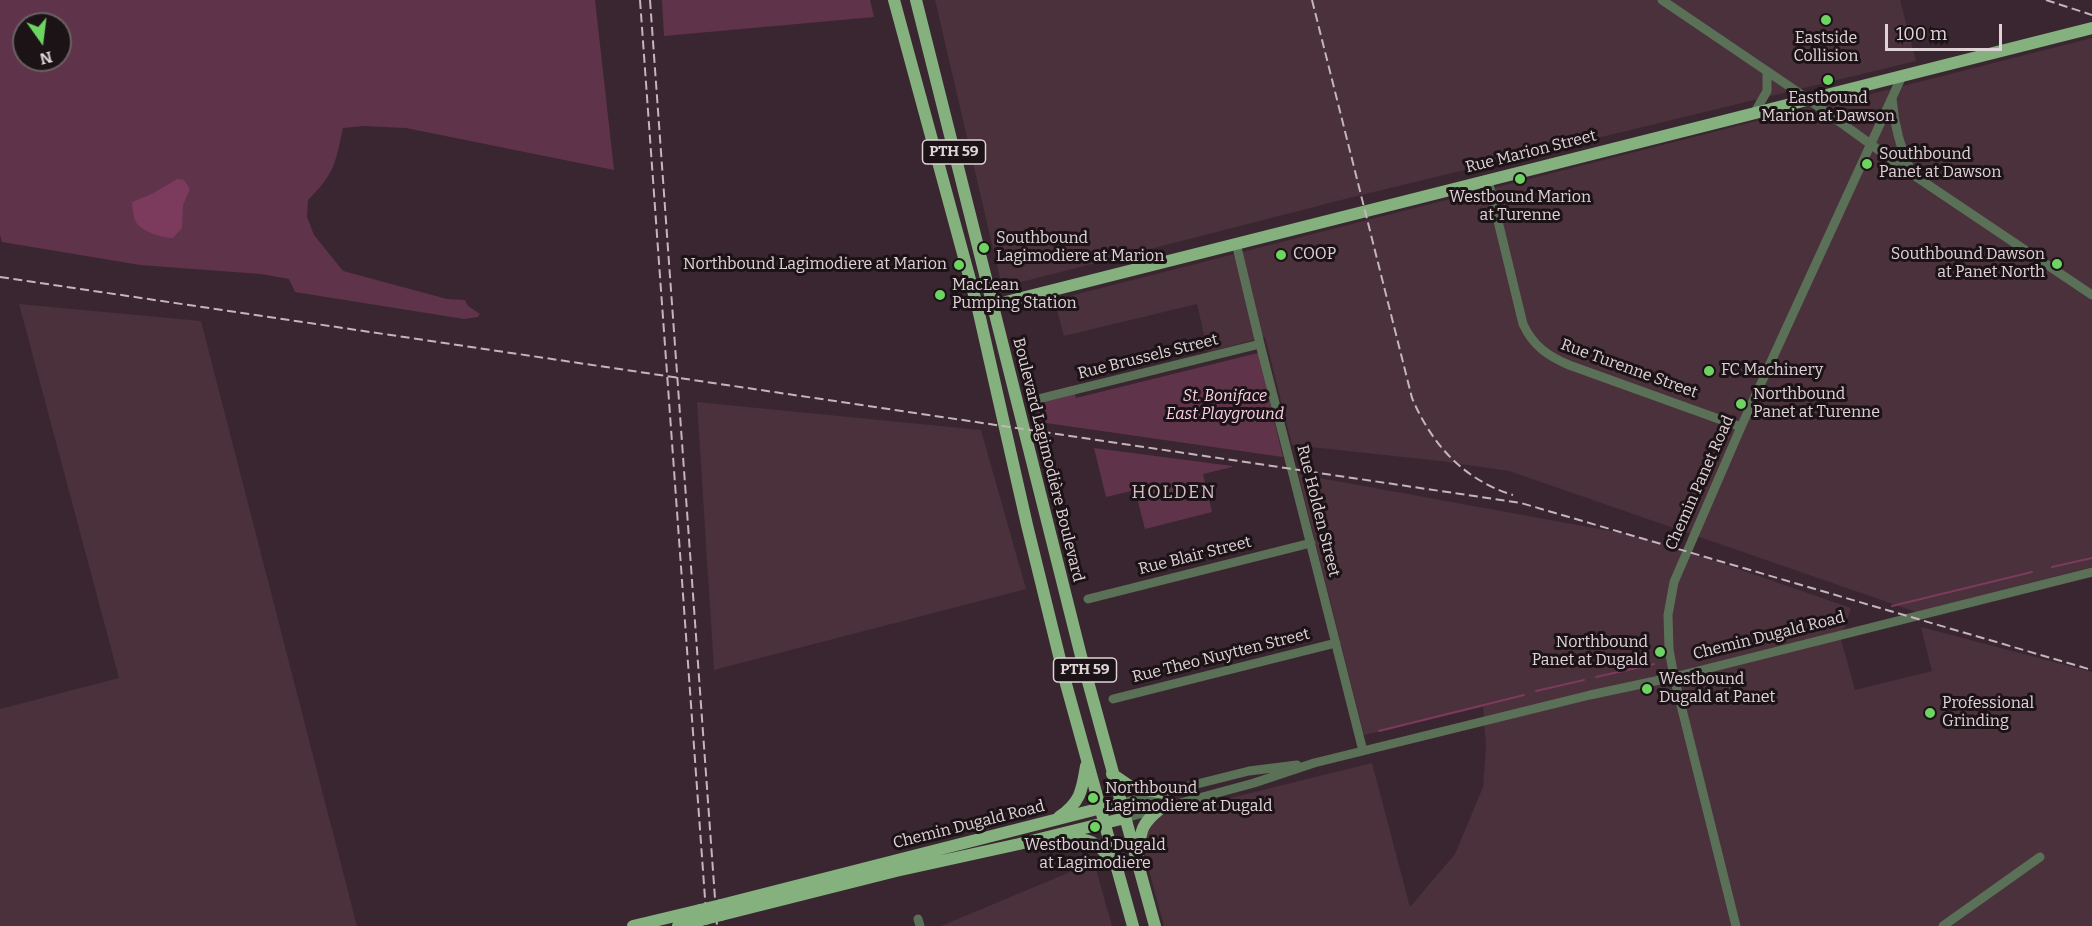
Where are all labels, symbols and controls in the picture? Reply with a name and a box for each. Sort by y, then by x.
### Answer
north arrow [12,12,72,72]
scale bar [1888,12,2005,50]
marker: Eastside Collision [1819,13,1833,27]
text: 100 m [1896,23,1947,45]
place label: Eastside Collision [1794,29,1858,67]
text: N [38,47,54,69]
marker: Eastbound Marion at Dawson [1821,73,1835,87]
place label: Eastbound Marion at Dawson [1761,89,1895,127]
street label: Rue Marion Street [1464,126,1598,178]
road number: PTH 59 [922,140,986,164]
place label: Southbound Panet at Dawson [1879,145,2001,183]
marker: Southbound Panet at Dawson [1860,157,1874,171]
marker: Westbound Marion at Turenne [1513,172,1527,186]
place label: Westbound Marion at Turenne [1449,188,1591,226]
place label: Southbound Lagimodiere at Marion [996,229,1164,267]
marker: Southbound Lagimodiere at Marion [977,241,991,255]
place label: COOP [1293,245,1336,265]
place label: Southbound Dawson at Panet North [1891,245,2045,283]
marker: COOP [1274,248,1288,262]
place label: Northbound Lagimodiere at Marion [683,255,947,275]
marker: Southbound Dawson at Panet North [2050,257,2064,271]
marker: Northbound Lagimodiere at Marion [952,258,966,272]
place label: MacLean Pumping Station [952,276,1077,314]
marker: MacLean Pumping Station [933,288,947,302]
street label: Rue Brussels Street [1076,330,1220,384]
street label: Rue Turenne Street [1558,335,1700,403]
street label: Boulevard Lagimodière Boulevard [1008,336,1088,584]
place label: FC Machinery [1721,361,1823,381]
marker: FC Machinery [1702,364,1716,378]
place label: Northbound Panet at Turenne [1753,385,1880,423]
park label: St. Boniface East Playground [1166,387,1284,425]
marker: Northbound Panet at Turenne [1734,397,1748,411]
street label: Chemin Panet Road [1662,413,1738,553]
street label: Rue Holden Street [1292,443,1344,579]
district label: HOLDEN [1131,482,1217,504]
street label: Rue Blair Street [1137,533,1253,579]
street label: Chemin Dugald Road [1691,608,1847,664]
street label: Rue Theo Nuytten Street [1130,625,1312,687]
place label: Northbound Panet at Dugald [1532,633,1648,671]
marker: Northbound Panet at Dugald [1653,645,1667,659]
road number: PTH 59 [1054,658,1116,682]
place label: Westbound Dugald at Panet [1659,670,1775,708]
marker: Westbound Dugald at Panet [1640,682,1654,696]
place label: Professional Grinding [1942,694,2034,732]
marker: Professional Grinding [1923,706,1937,720]
place label: Northbound Lagimodiere at Dugald [1105,779,1273,817]
marker: Northbound Lagimodiere at Dugald [1086,791,1100,805]
street label: Chemin Dugald Road [891,797,1047,853]
marker: Westbound Dugald at Lagimodiere [1088,820,1102,834]
place label: Westbound Dugald at Lagimodiere [1024,836,1166,874]

